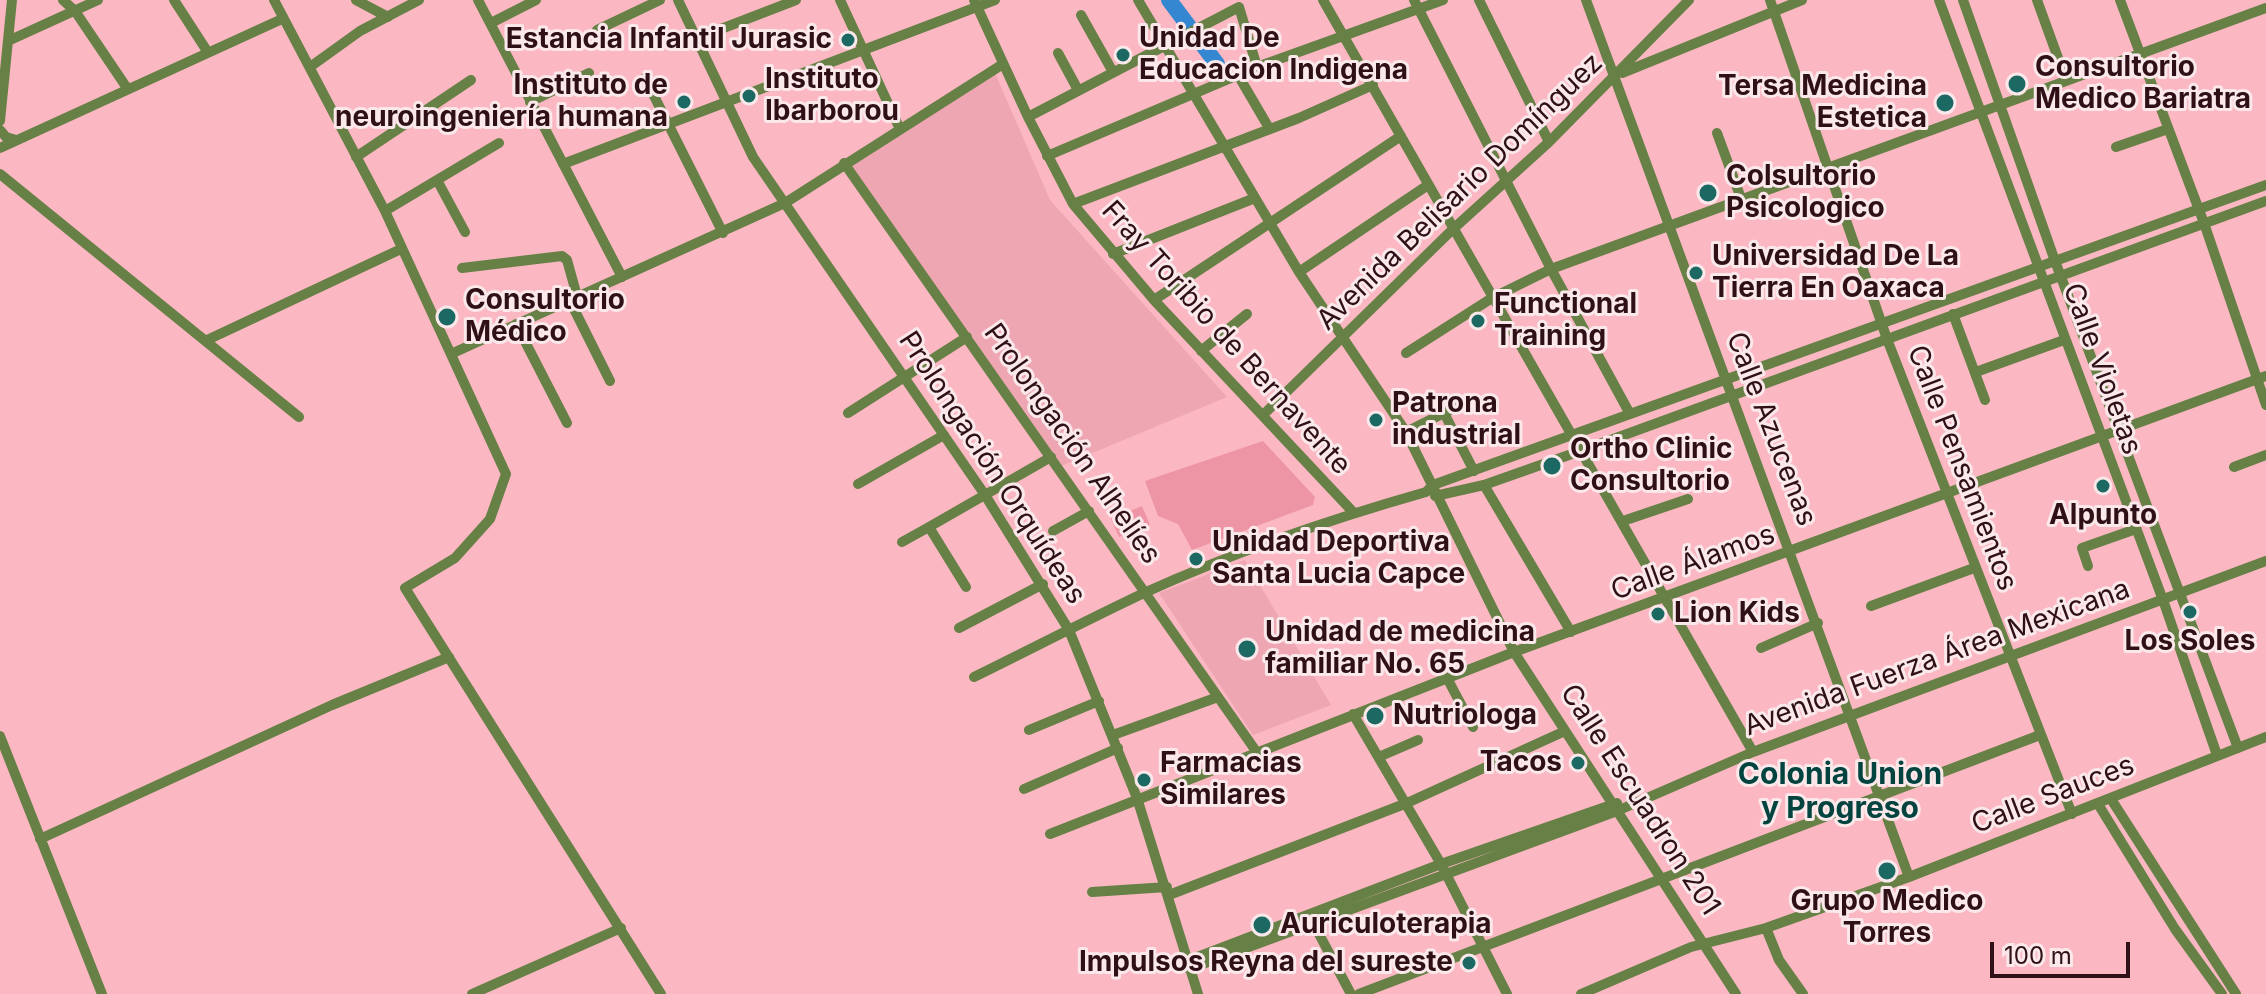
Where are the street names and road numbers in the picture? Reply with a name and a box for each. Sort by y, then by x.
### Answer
street label: Avenida Belisario Domínguez [1310,47,1610,337]
street label: Fray Toribio de Bernavente [1094,194,1358,482]
street label: Calle Violetas [2055,279,2149,459]
street label: Prolongación Alhelíes [976,317,1168,571]
street label: Prolongación Orquídeas [891,326,1093,610]
street label: Calle Azucenas [1719,327,1823,531]
street label: Calle Pensamientos [1900,341,2024,595]
street label: Calle Álamos [1607,518,1779,608]
street label: Avenida Fuerza Área Mexicana [1740,572,2134,744]
street label: Calle Escuadron 201 [1553,678,1727,922]
street label: Calle Sauces [1967,749,2139,841]

